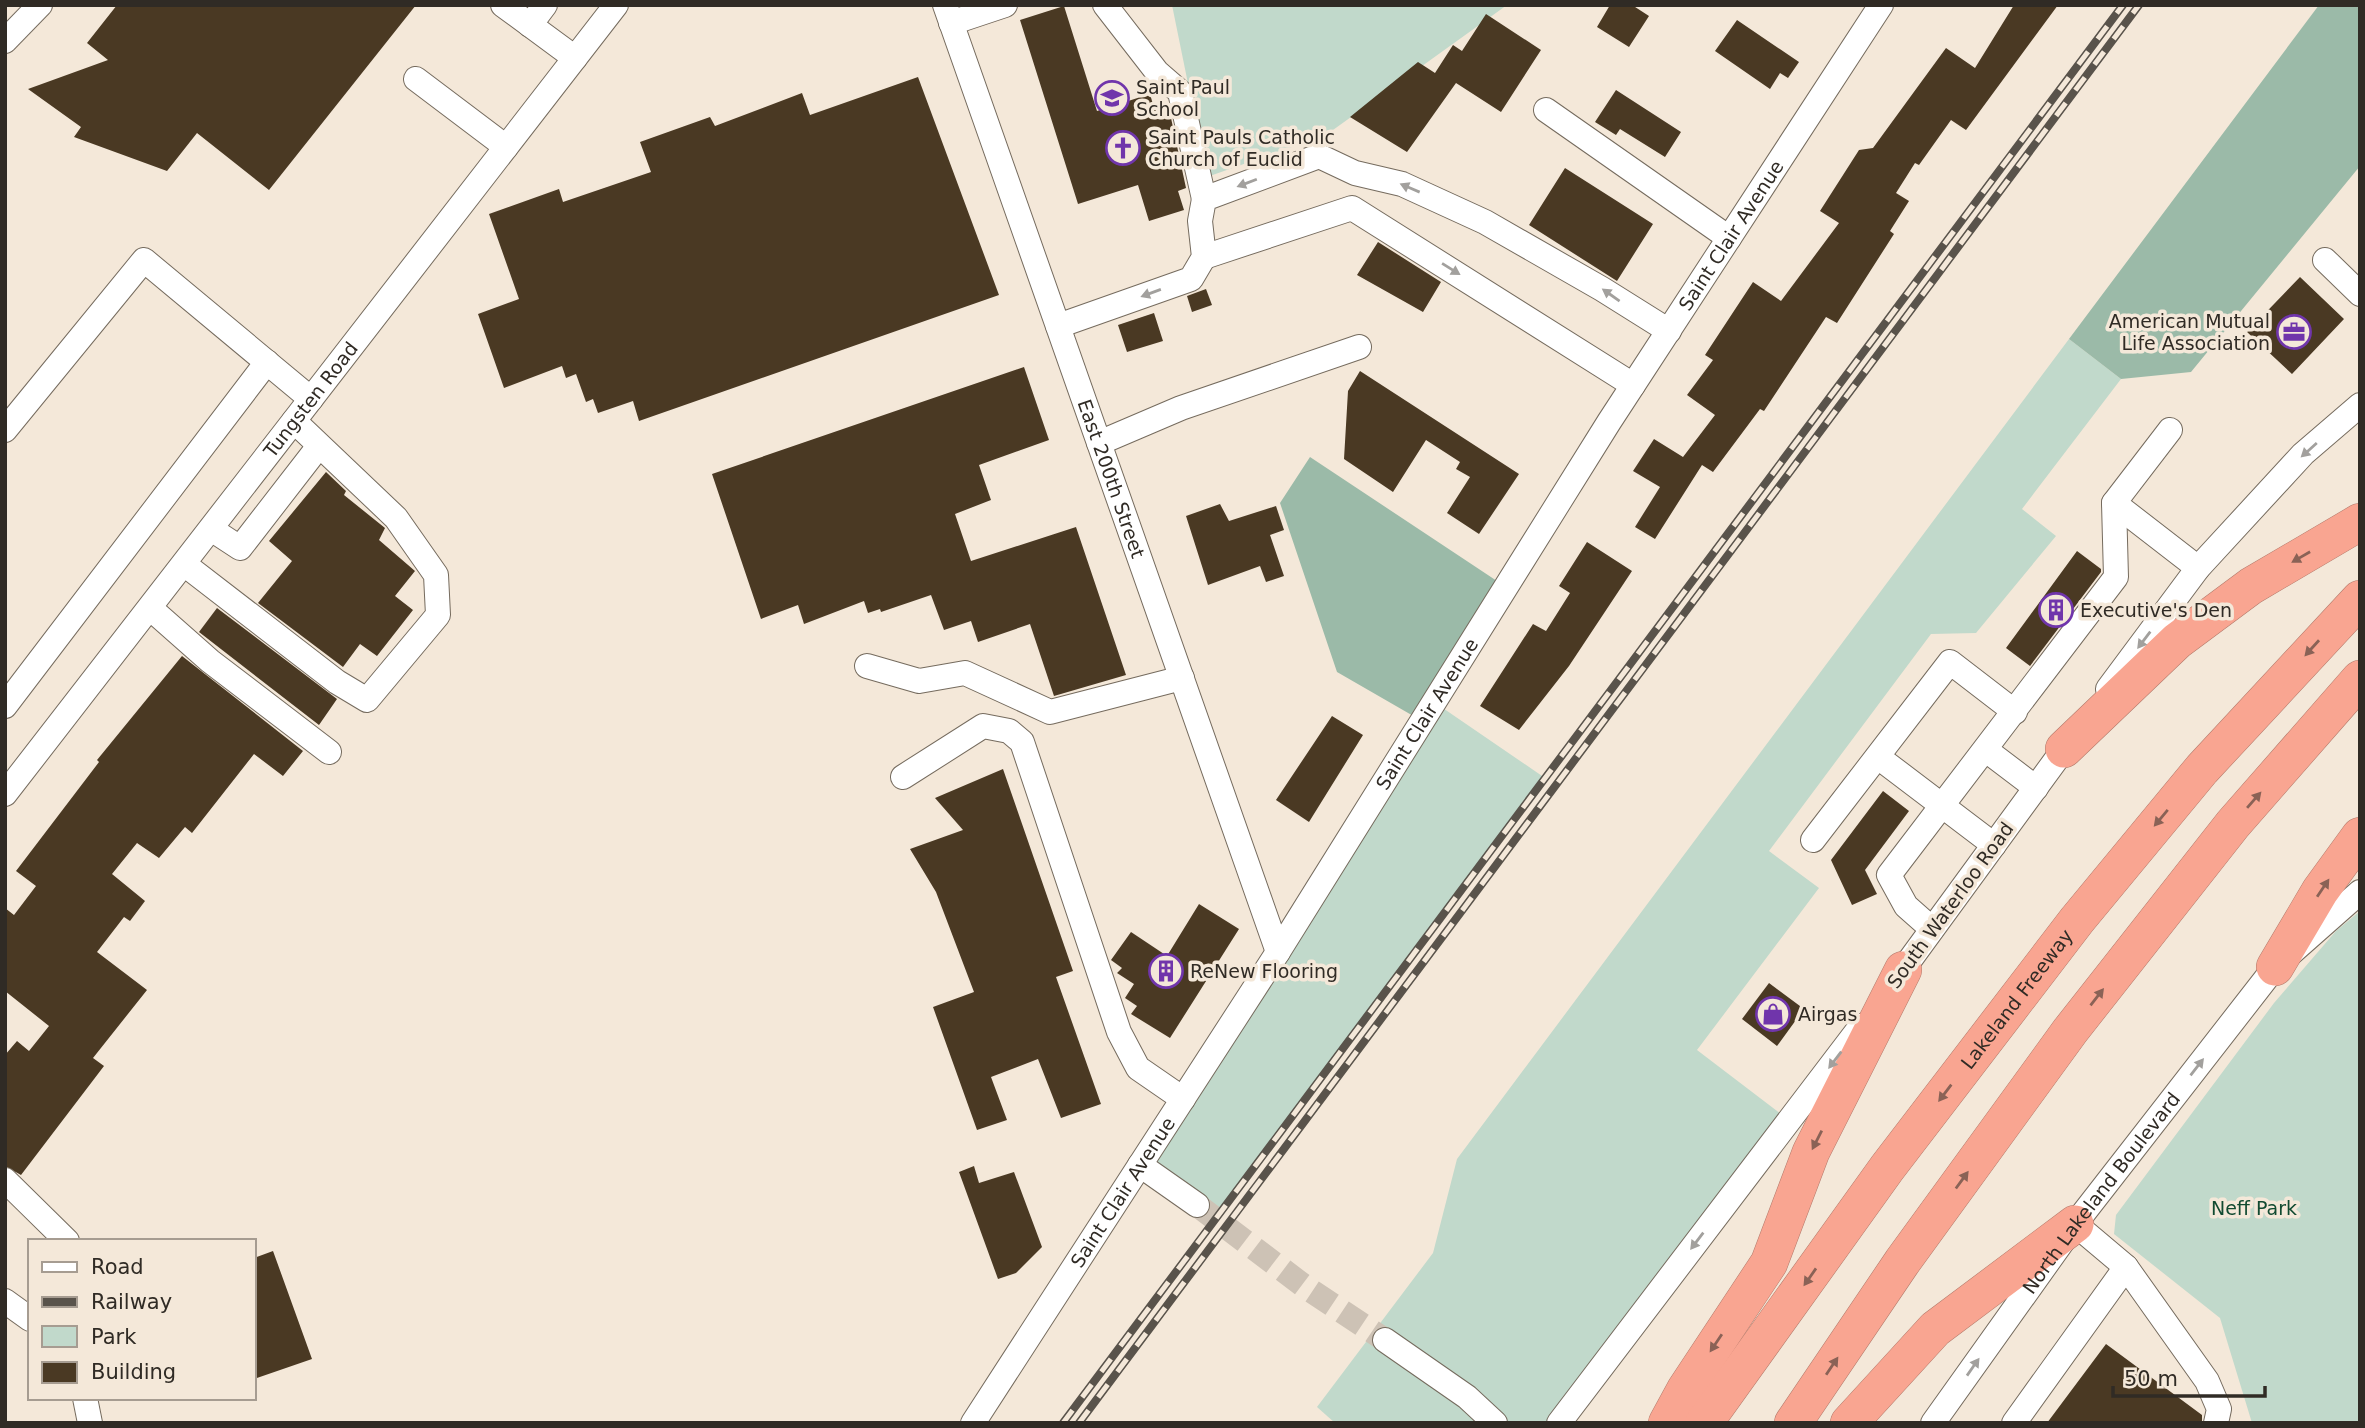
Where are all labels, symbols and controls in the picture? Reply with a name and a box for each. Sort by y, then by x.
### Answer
place label: Saint Paul School [1136,76,1230,120]
school or university icon: Saint Paul School [1093,79,1131,117]
place label: Saint Pauls Catholic Church of Euclid [1148,126,1335,170]
church icon: Saint Pauls Catholic Church of Euclid [1104,129,1142,167]
street label: Saint Clair Avenue [1674,156,1788,314]
one-way arrow [1236,177,1257,188]
one-way arrow [1400,182,1420,194]
one-way arrow [1442,263,1461,276]
one-way arrow [1140,288,1161,299]
one-way arrow [1602,288,1620,302]
place label: American Mutual Life Association [2109,310,2270,354]
office icon: American Mutual Life Association [2275,313,2313,351]
street label: Tungsten Road [258,337,362,462]
street label: East 200th Street [1074,396,1150,561]
one-way arrow [2300,442,2318,458]
one-way arrow [2291,551,2310,563]
building icon: Executive's Den [2037,591,2075,629]
place label: Executive's Den [2080,599,2232,621]
one-way arrow [2137,631,2152,649]
street label: Saint Clair Avenue [1371,634,1482,794]
one-way arrow [2304,639,2320,657]
one-way arrow [2246,791,2262,809]
one-way arrow [2154,810,2169,827]
street label: South Waterloo Road [1882,818,2018,992]
one-way arrow [2316,879,2330,897]
street label: Lakeland Freeway [1956,925,2077,1073]
building icon: ReNew Flooring [1147,952,1185,990]
place label: ReNew Flooring [1190,960,1338,982]
one-way arrow [2089,988,2104,1006]
shop icon: Airgas [1754,995,1792,1033]
place label: Airgas [1798,1003,1857,1025]
one-way arrow [1828,1051,1842,1069]
one-way arrow [2189,1059,2204,1076]
one-way arrow [1938,1084,1952,1102]
street label: North Lakeland Boulevard [2018,1088,2184,1298]
street label: Saint Clair Avenue [1066,1113,1179,1271]
one-way arrow [1812,1130,1823,1150]
one-way arrow [1955,1171,1969,1189]
park label: Neff Park [2211,1197,2297,1219]
one-way arrow [1691,1232,1705,1250]
legend [28,1239,256,1400]
text: Road [91,1255,144,1279]
one-way arrow [1804,1268,1818,1286]
text: Railway [91,1290,172,1314]
text: Park [91,1325,137,1349]
one-way arrow [1710,1333,1723,1352]
scale bar [2113,1354,2265,1398]
one-way arrow [1825,1356,1838,1376]
one-way arrow [1966,1358,1980,1376]
text: Building [91,1360,176,1384]
text: 50 m [2124,1367,2178,1391]

